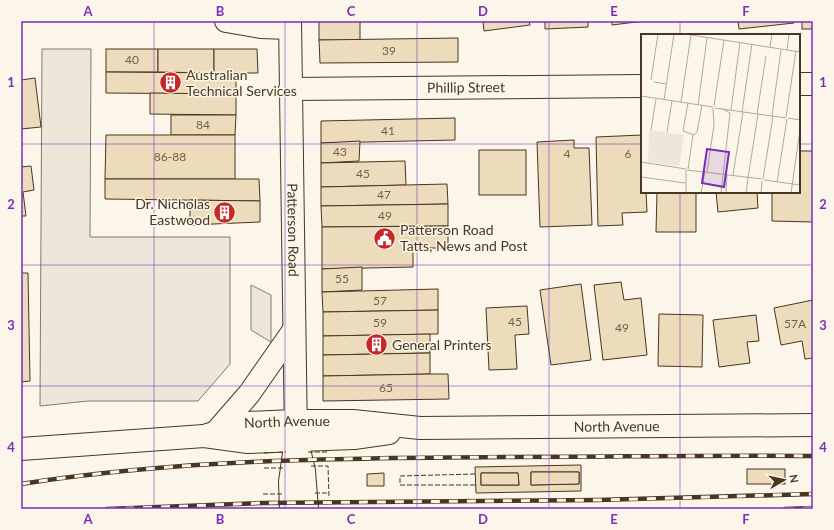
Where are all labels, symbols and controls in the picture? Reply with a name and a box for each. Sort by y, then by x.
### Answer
text: A [82,3,93,19]
text: B [216,3,225,19]
text: C [347,3,356,19]
text: D [478,3,488,19]
text: E [610,3,618,19]
text: F [742,3,750,19]
inset map [641,34,800,193]
house number: 39 [382,43,396,58]
house number: 40 [125,52,139,67]
place label: Australian Technical Services [186,66,297,99]
building icon: Australian Technical Services [158,70,184,96]
text: 1 [7,74,15,90]
text: 1 [819,74,827,90]
street label: Phillip Street [427,78,505,96]
house number: 84 [196,117,210,132]
house number: 41 [381,123,395,138]
house number: 43 [333,144,347,159]
house number: 4 [564,146,571,161]
house number: 6 [625,146,632,161]
house number: 86-88 [154,149,186,164]
house number: 45 [356,166,370,181]
street label: Patterson Road [284,183,303,277]
house number: 47 [377,187,391,202]
place label: Dr. Nicholas Eastwood [135,195,210,228]
text: 2 [7,196,15,212]
text: 2 [819,196,827,212]
building icon: Dr. Nicholas Eastwood [212,199,238,225]
house number: 49 [378,208,392,223]
place label: Patterson Road Tatts, News and Post [400,221,528,254]
public building icon: Patterson Road Tatts, News and Post [372,225,398,251]
house number: 55 [335,271,349,286]
house number: 57 [373,293,387,308]
house number: 45 [508,314,522,329]
house number: 59 [373,315,387,330]
house number: 57A [784,316,807,331]
text: 3 [7,317,15,333]
text: 3 [819,317,827,333]
house number: 49 [615,320,629,335]
building icon: General Printers [364,332,390,358]
place label: General Printers [392,336,492,353]
house number: 65 [379,380,393,395]
street label: North Avenue [244,412,330,431]
street label: North Avenue [574,417,660,435]
text: 4 [7,439,15,455]
text: 4 [819,439,827,455]
north arrow [764,460,804,500]
text: N [787,473,801,484]
text: A [82,511,93,527]
text: B [216,511,225,527]
text: C [347,511,356,527]
text: D [478,511,488,527]
text: E [610,511,618,527]
text: F [742,511,750,527]

